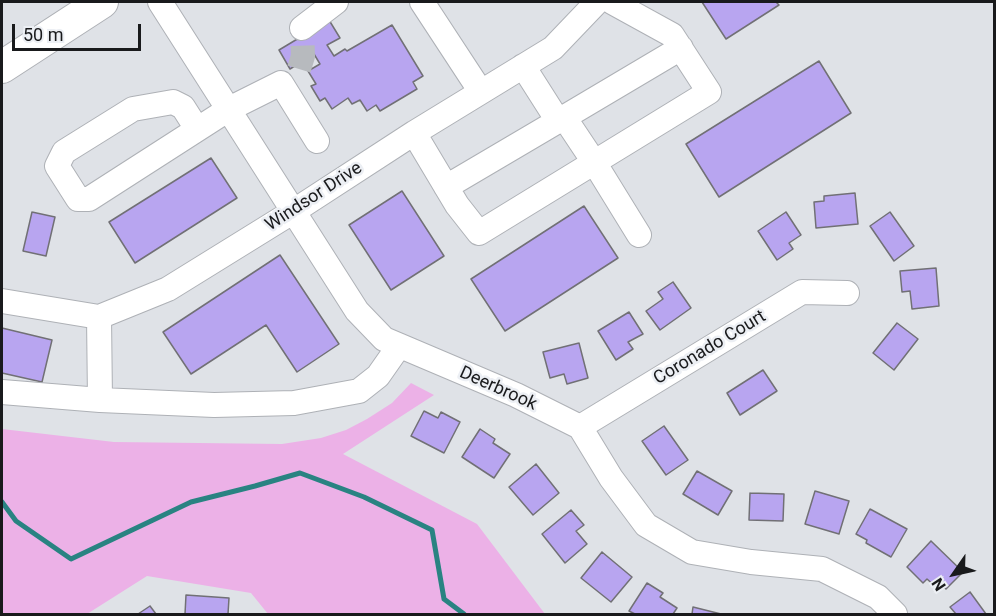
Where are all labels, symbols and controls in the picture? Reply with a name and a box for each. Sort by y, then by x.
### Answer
scale bar [15,12,144,50]
text: 50 m [23,24,63,45]
street label: Windsor Drive [262,158,366,236]
street label: Coronado Court [650,306,770,390]
street label: Deerbrook [456,362,540,416]
north arrow [924,544,984,604]
text: N [928,574,950,594]

